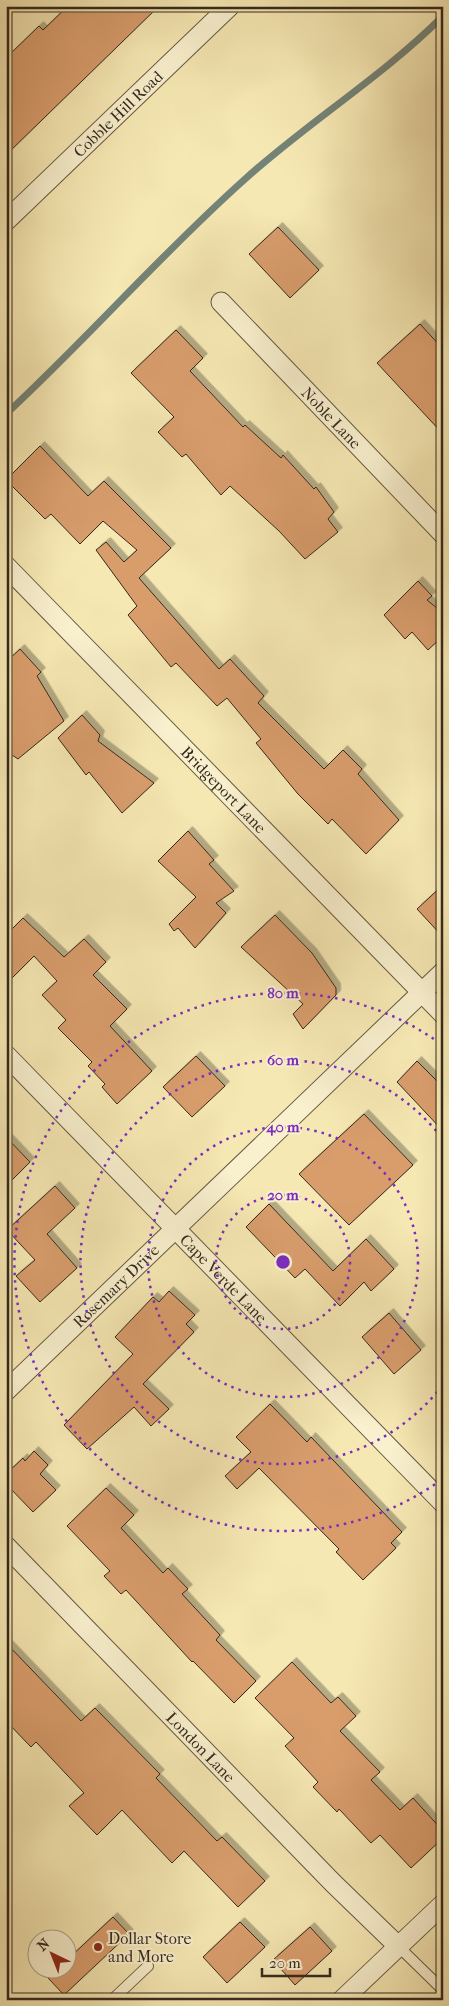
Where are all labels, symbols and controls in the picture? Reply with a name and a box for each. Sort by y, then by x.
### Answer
street label: Cobble Hill Road [69,66,167,161]
street label: Noble Lane [298,383,366,452]
street label: Bridgeport Lane [177,742,271,837]
text: 80 m [267,984,299,1002]
text: 60 m [267,1051,300,1069]
text: 40 m [266,1118,300,1136]
text: 20 m [267,1186,299,1204]
street label: Cape Verde Lane [176,1230,271,1327]
street label: Rosemary Drive [69,1240,163,1331]
centre of rings [274,1253,292,1271]
street label: London Lane [163,1708,239,1786]
north arrow [28,1928,78,1978]
place label: Dollar Store and More [108,1929,191,1966]
text: N [34,1935,53,1955]
marker: Dollar Store and More [92,1941,104,1953]
scale bar [262,1946,329,1978]
text: 20 m [269,1954,301,1972]

